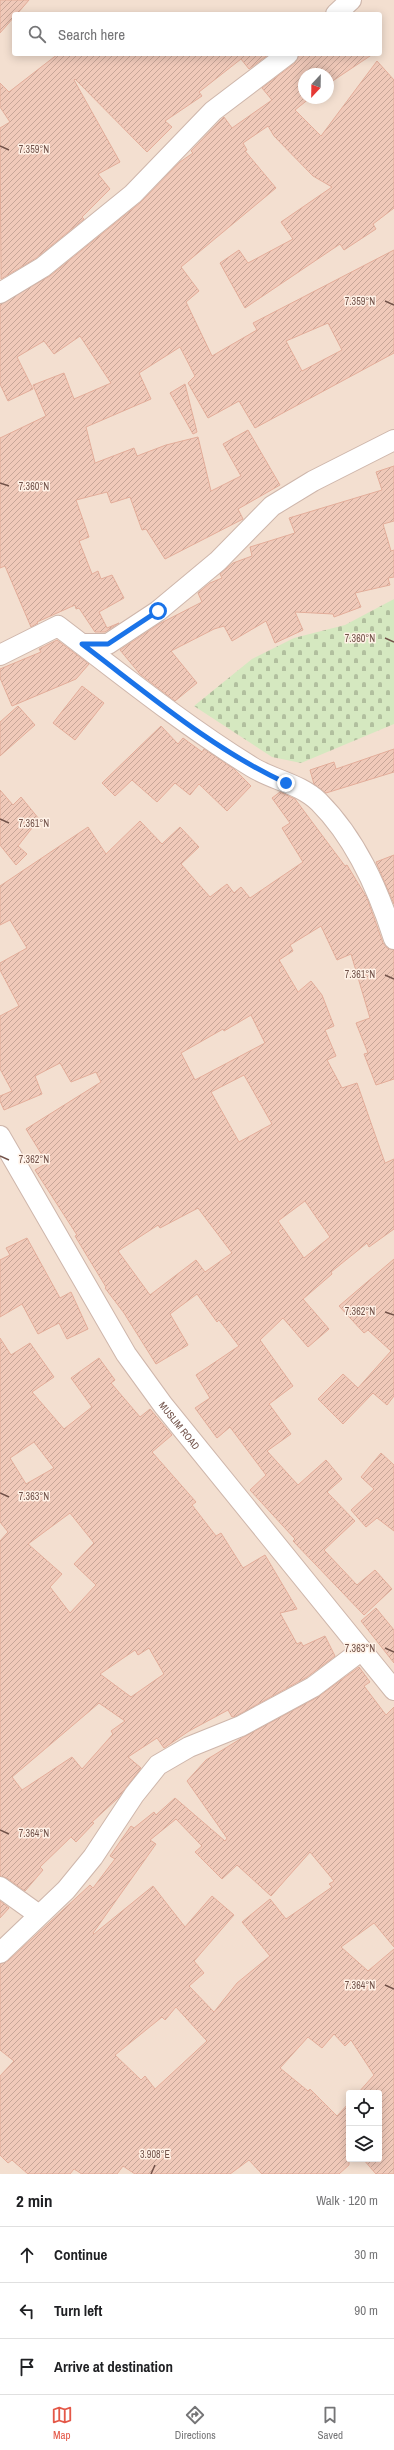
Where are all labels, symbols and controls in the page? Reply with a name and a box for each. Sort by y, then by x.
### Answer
search box [12,12,382,56]
icon: search [26,23,48,45]
text: Search here [58,24,125,45]
north arrow [298,68,334,104]
text: 7.359°N [19,143,49,156]
text: 7.359°N [345,295,375,308]
text: 7.360°N [19,480,49,493]
route start [149,602,167,620]
text: 7.360°N [345,632,375,645]
route end [277,774,295,792]
text: 7.361°N [19,817,49,830]
text: 7.361°N [345,968,375,981]
text: 7.362°N [19,1153,49,1166]
text: 7.362°N [345,1305,375,1318]
street label: MUSLIM ROAD [156,1399,202,1452]
text: 7.363°N [19,1490,49,1503]
text: 7.363°N [345,1642,375,1655]
text: 7.364°N [19,1827,49,1840]
text: 7.364°N [345,1979,375,1992]
map controls [346,2090,382,2162]
button: locate [346,2090,382,2126]
button: layers [346,2126,382,2162]
text: 3.908°E [140,2148,170,2161]
text: 2 min [16,2189,52,2212]
text: Walk · 120 m [316,2192,378,2209]
icon: ahead [16,2244,38,2266]
text: Continue [54,2244,107,2265]
text: 30 m [354,2246,378,2263]
icon: left [16,2300,38,2322]
text: Turn left [54,2300,102,2321]
text: 90 m [354,2302,378,2319]
icon: arrive [16,2356,38,2378]
text: Arrive at destination [54,2356,173,2377]
tab: Map [51,2404,73,2442]
tab: Directions [175,2404,216,2442]
tab: Saved [318,2404,343,2442]

